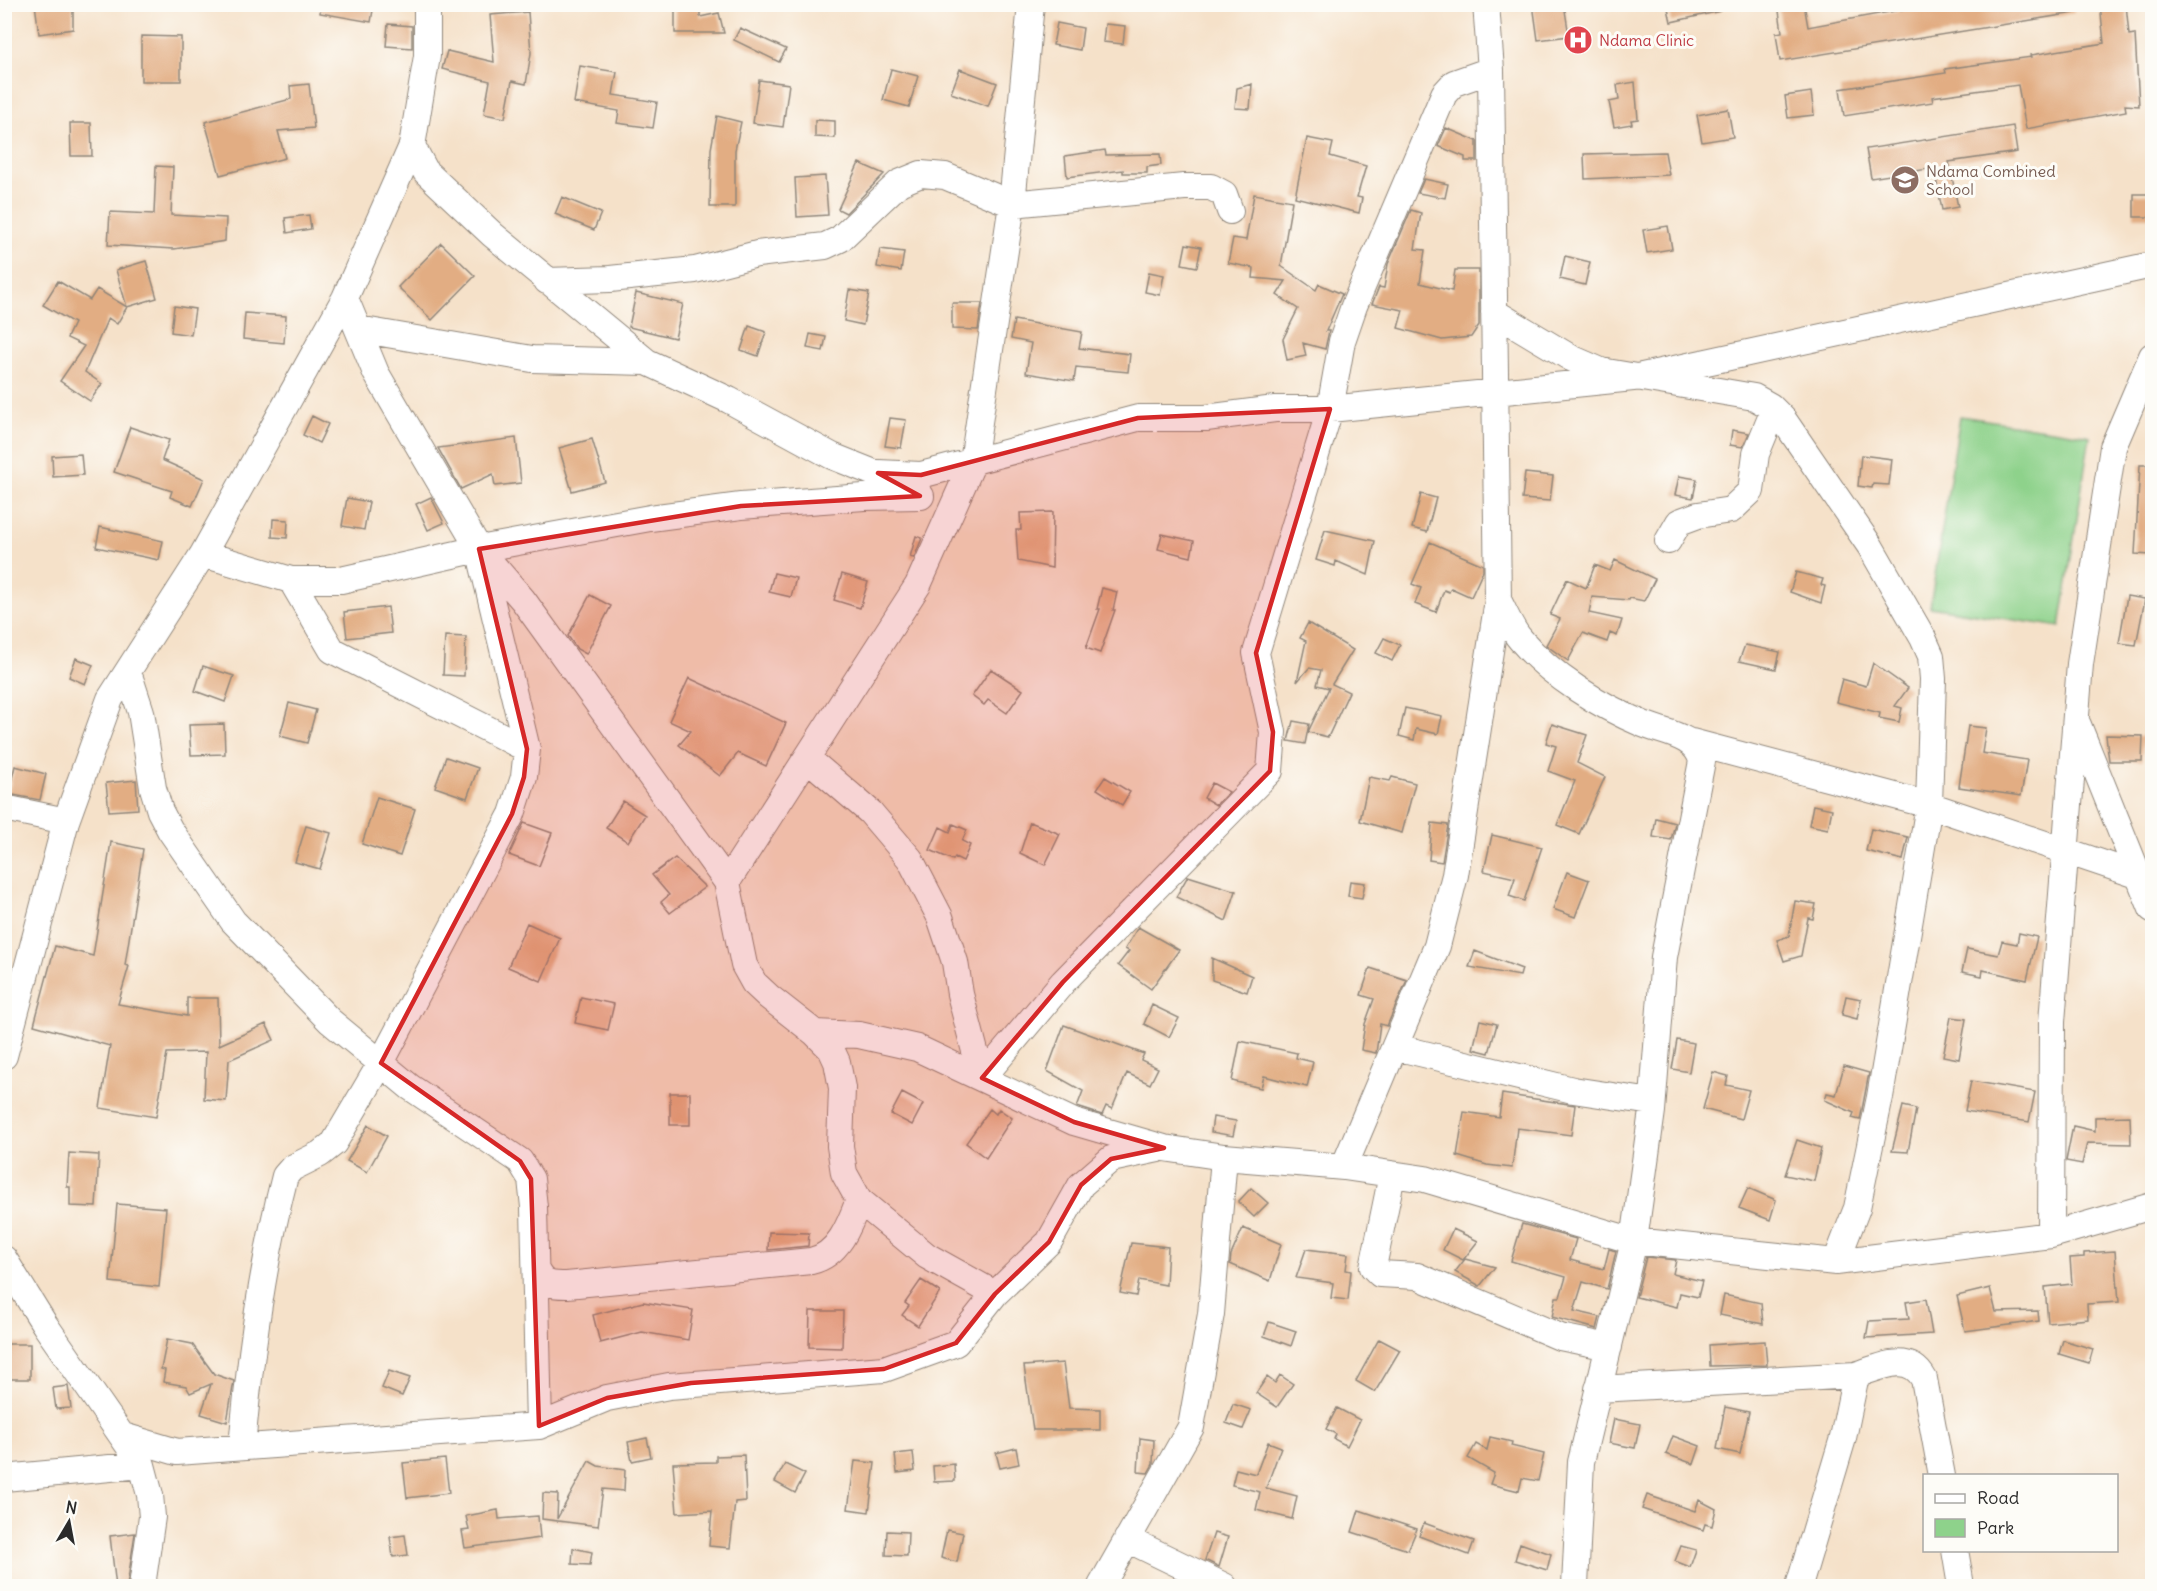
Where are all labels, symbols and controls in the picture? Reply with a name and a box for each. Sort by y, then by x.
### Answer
hospital icon: Ndama Clinic [1562,24,1594,56]
place label: Ndama Clinic [1599,30,1694,50]
place label: Ndama Combined School [1926,161,2056,199]
school or university icon: Ndama Combined School [1889,164,1921,196]
legend [1923,1474,2118,1552]
text: Road [1977,1486,2020,1509]
north arrow [39,1492,99,1552]
text: N [64,1496,79,1518]
text: Park [1977,1516,2014,1539]

